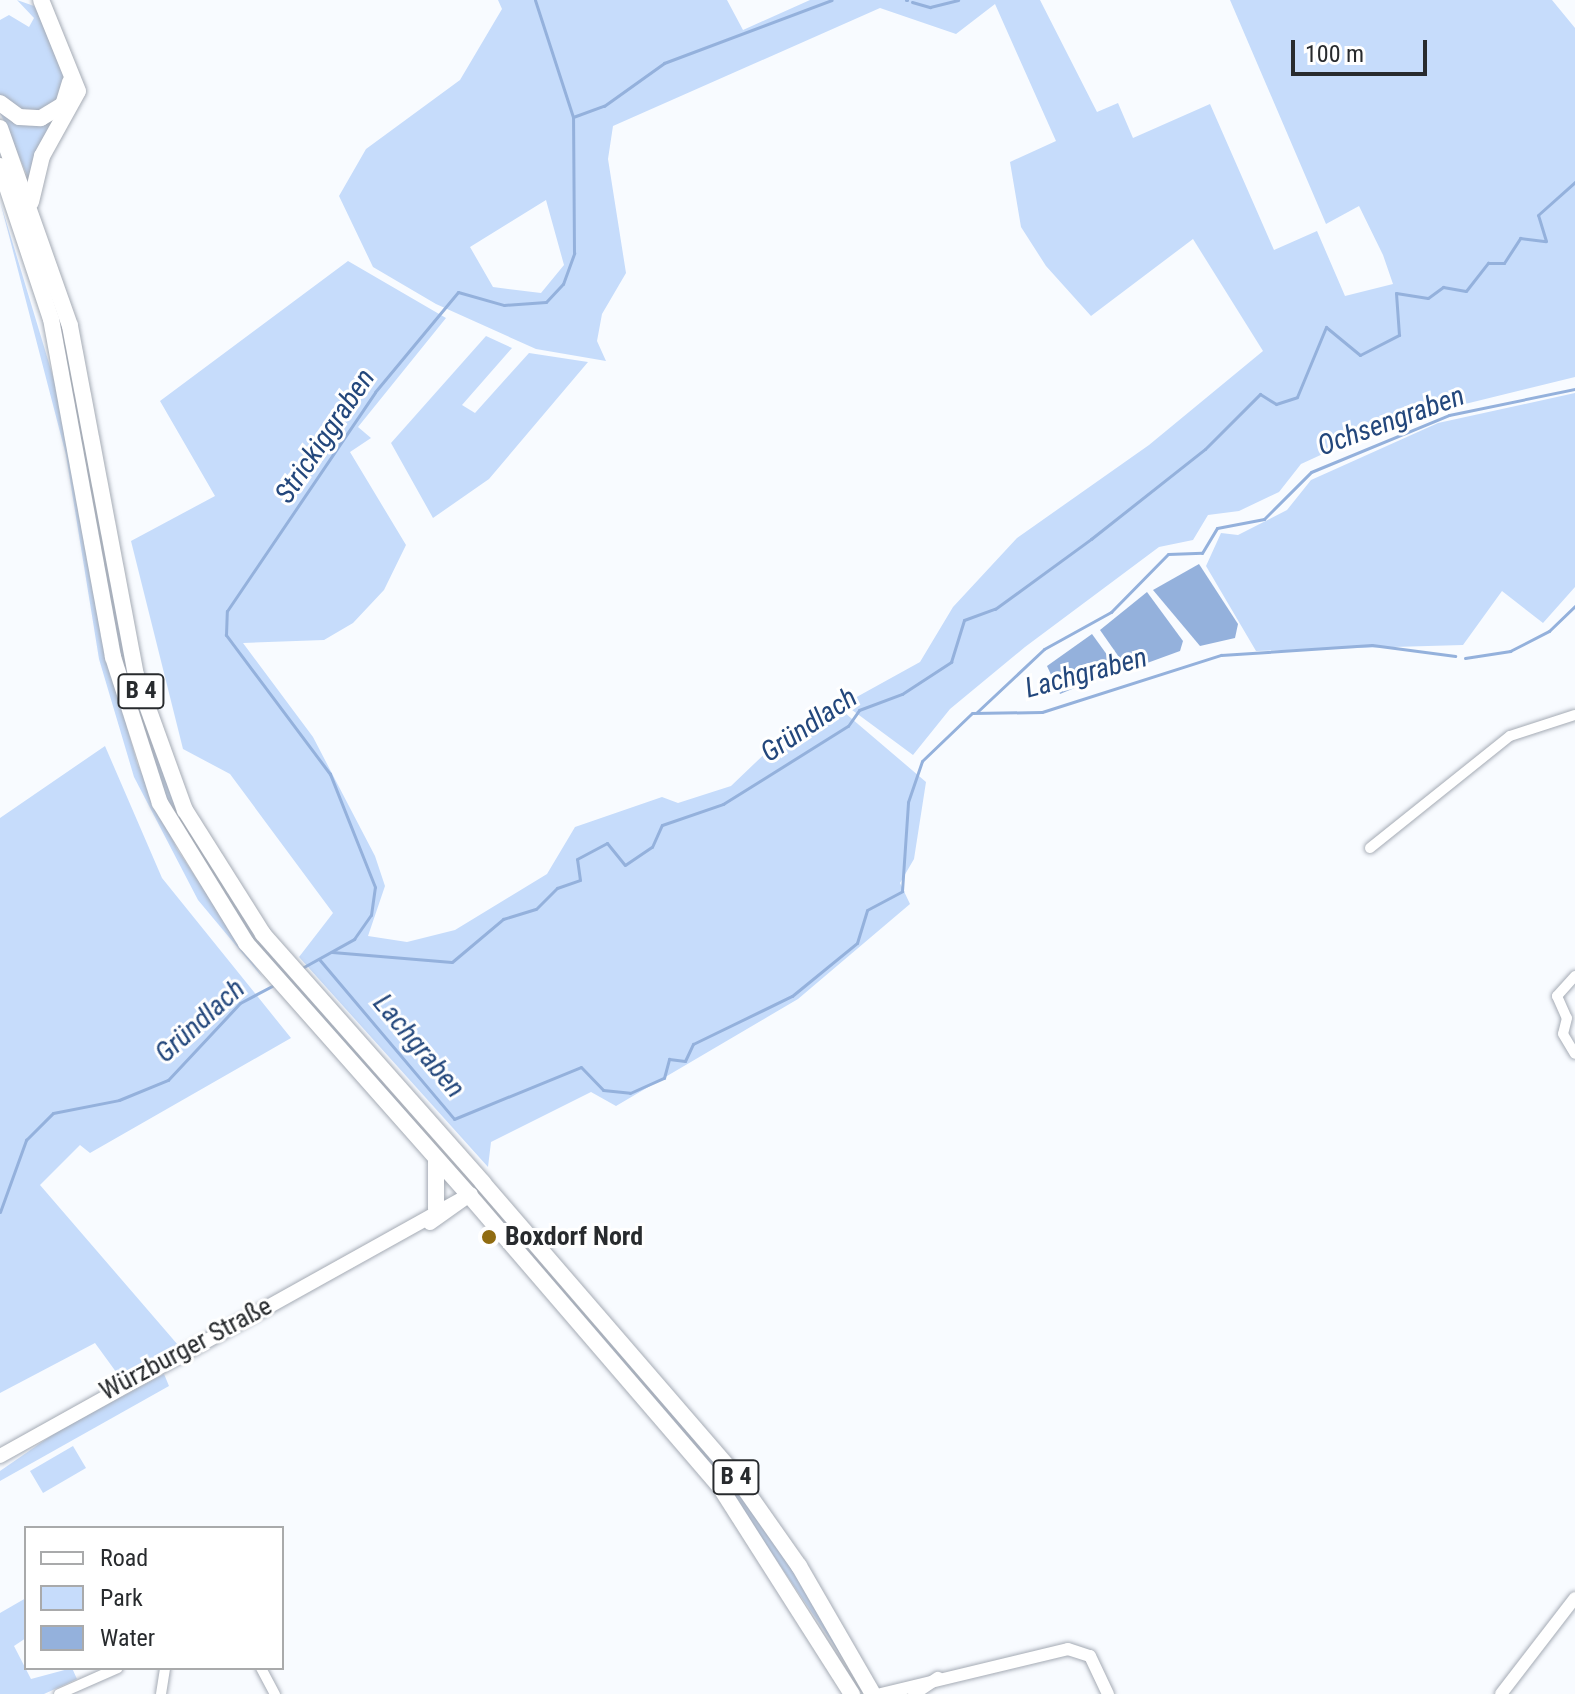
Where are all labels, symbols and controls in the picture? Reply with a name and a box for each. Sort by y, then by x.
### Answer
scale bar [1295,24,1431,74]
text: 100 m [1305,40,1364,68]
water label: Strickiggraben [268,363,382,509]
water label: Ochsengraben [1313,379,1469,463]
water label: Lachgraben [1021,641,1151,705]
road number: B 4 [117,671,165,711]
water label: Gründlach [754,681,864,769]
water label: Gründlach [148,972,252,1070]
water label: Lachgraben [366,987,472,1105]
place label: Boxdorf Nord [505,1221,643,1253]
marker: Boxdorf Nord [480,1228,498,1246]
street label: Würzburger Straße [95,1291,277,1407]
road number: B 4 [712,1457,760,1497]
legend [24,1526,284,1670]
text: Road [100,1544,148,1572]
text: Park [100,1584,143,1612]
text: Water [100,1624,155,1652]

